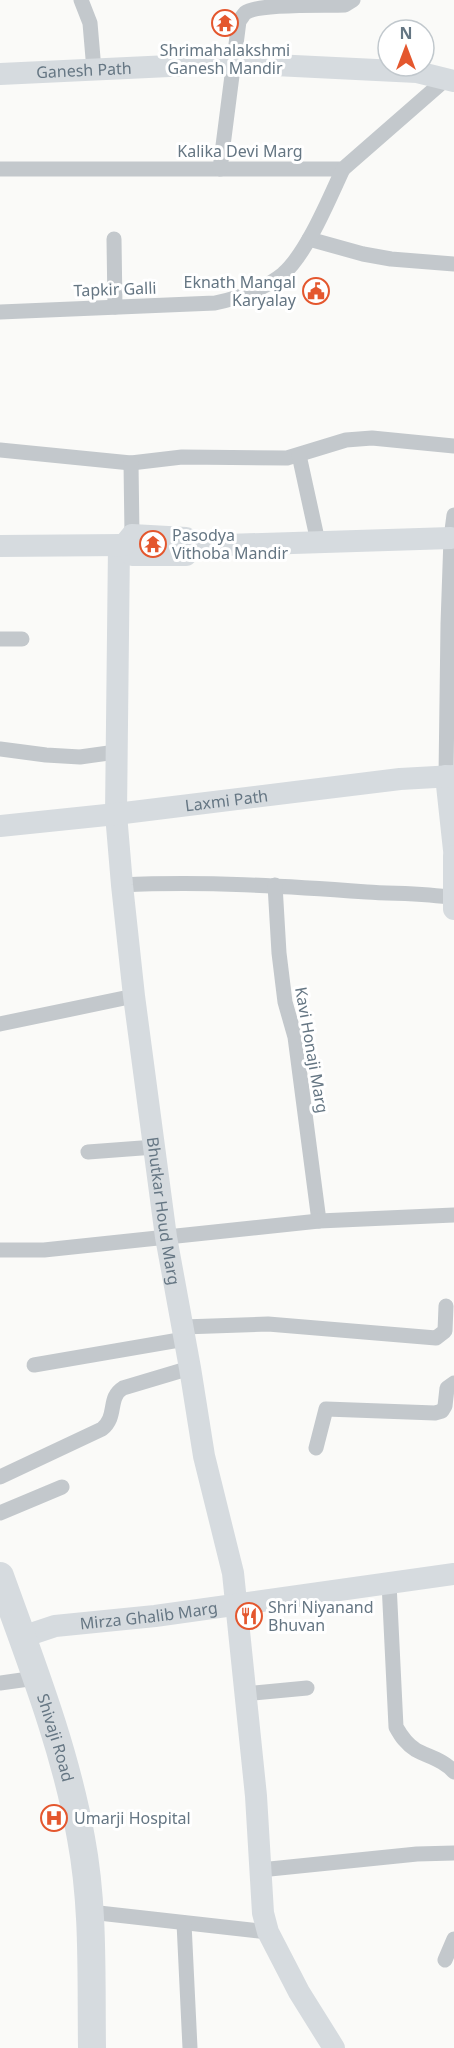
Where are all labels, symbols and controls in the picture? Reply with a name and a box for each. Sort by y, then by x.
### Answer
temple icon: Shrimahalakshmi Ganesh Mandir [210,8,240,38]
north arrow [376,18,436,78]
text: N [399,22,413,44]
place label: Shrimahalakshmi Ganesh Mandir [160,39,290,79]
street label: Ganesh Path [36,57,132,83]
street label: Kalika Devi Marg [177,140,303,162]
place label: Eknath Mangal Karyalay [184,271,297,311]
public building icon: Eknath Mangal Karyalay [301,276,331,306]
street label: Tapkir Galli [73,277,157,301]
place label: Pasodya Vithoba Mandir [172,524,288,564]
temple icon: Pasodya Vithoba Mandir [138,529,168,559]
street label: Laxmi Path [184,784,269,816]
street label: Kavi Honaji Marg [290,985,334,1115]
street label: Bhutkar Houd Marg [142,1136,186,1287]
street label: Mirza Ghalib Marg [79,1596,219,1634]
place label: Shri Niyanand Bhuvan [268,1596,374,1636]
restaurant icon: Shri Niyanand Bhuvan [234,1601,264,1631]
street label: Shivaji Road [32,1691,79,1784]
hospital icon: Umarji Hospital [39,1803,69,1833]
place label: Umarji Hospital [74,1807,191,1829]

